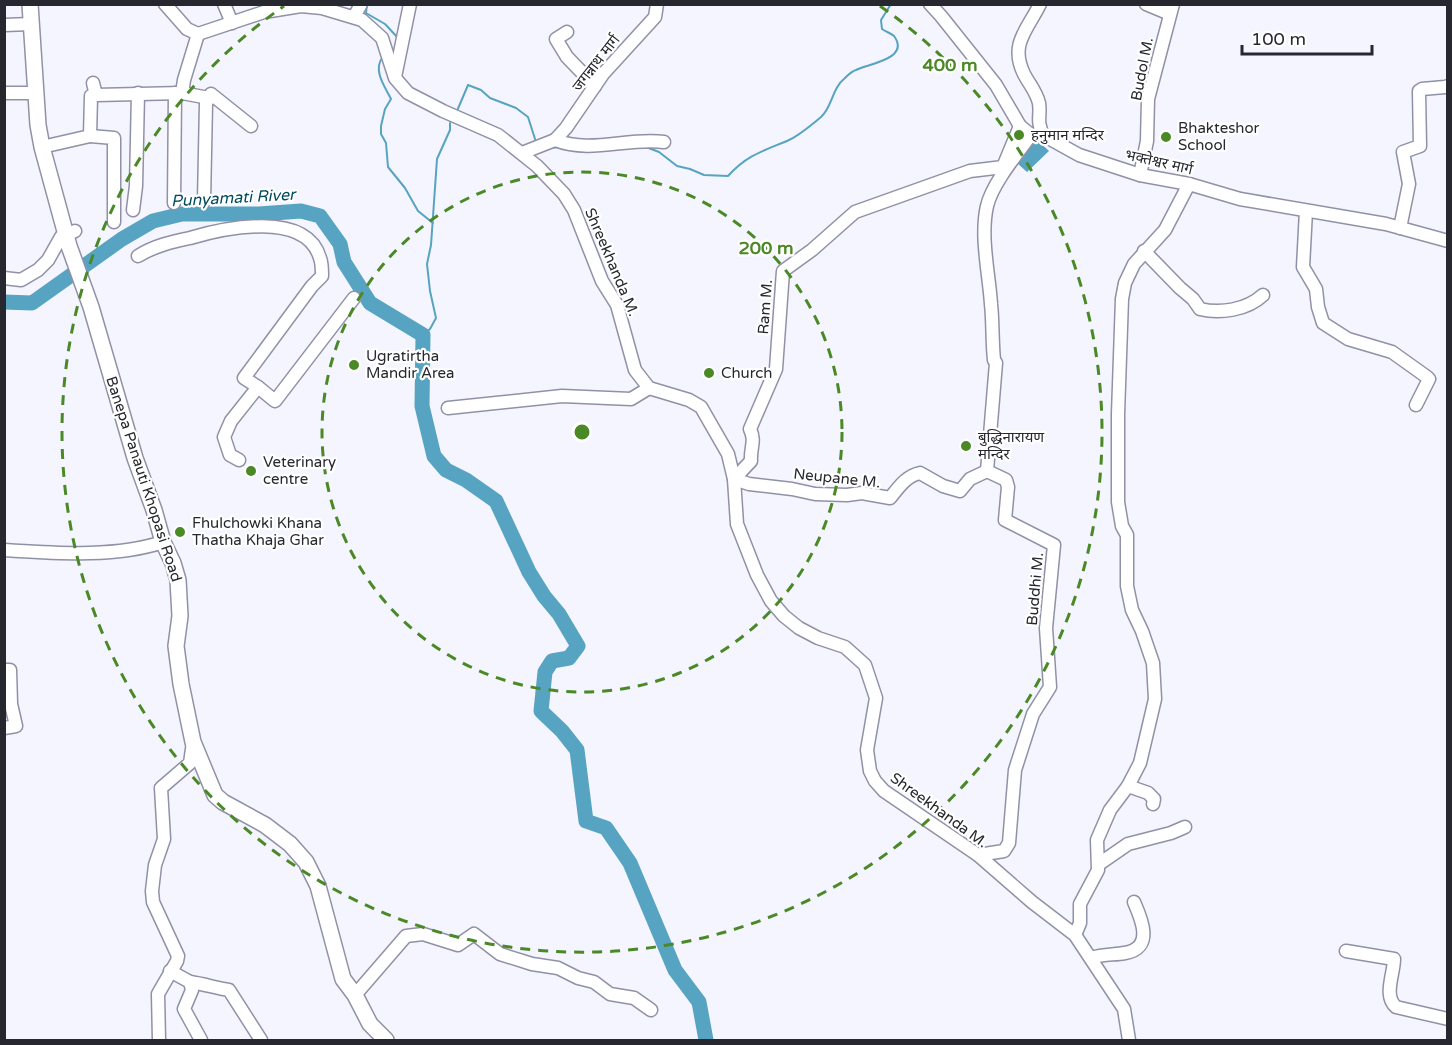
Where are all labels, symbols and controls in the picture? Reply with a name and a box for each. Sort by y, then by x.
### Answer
scale bar [1242,18,1372,56]
text: 100 m [1251,28,1306,50]
street label: जगन्नाथ मार्ग [568,30,624,95]
street label: Budol M. [1127,36,1157,102]
text: 400 m [922,54,978,76]
place label: Bhakteshor School [1178,119,1260,154]
place label: हनुमान मन्दिर [1031,126,1105,145]
marker: हनुमान मन्दिर [1012,128,1026,142]
marker: Bhakteshor School [1159,130,1173,144]
street label: भक्तेश्वर मार्ग [1123,145,1196,179]
water label: Punyamati River [171,185,297,211]
street label: Shreekhanda M. [581,205,643,319]
text: 200 m [738,237,794,259]
street label: Ram M. [754,279,776,335]
place label: Ugratirtha Mandir Area [366,347,454,382]
marker: Ugratirtha Mandir Area [347,358,361,372]
place label: Church [721,364,772,382]
marker: Church [702,366,716,380]
street label: Banepa Panauti Khopasi Road [102,374,186,584]
centre of rings [572,422,592,442]
place label: बुद्धिनारायण मन्दिर [978,428,1045,463]
marker: बुद्धिनारायण मन्दिर [959,439,973,453]
place label: Veterinary centre [263,453,336,488]
marker: Veterinary centre [244,464,258,478]
street label: Neupane M. [793,464,881,492]
place label: Fhulchowki Khana Thatha Khaja Ghar [192,514,324,549]
marker: Fhulchowki Khana Thatha Khaja Ghar [173,525,187,539]
street label: Buddhi M. [1023,552,1047,626]
street label: Shreekhanda M. [887,769,991,851]

